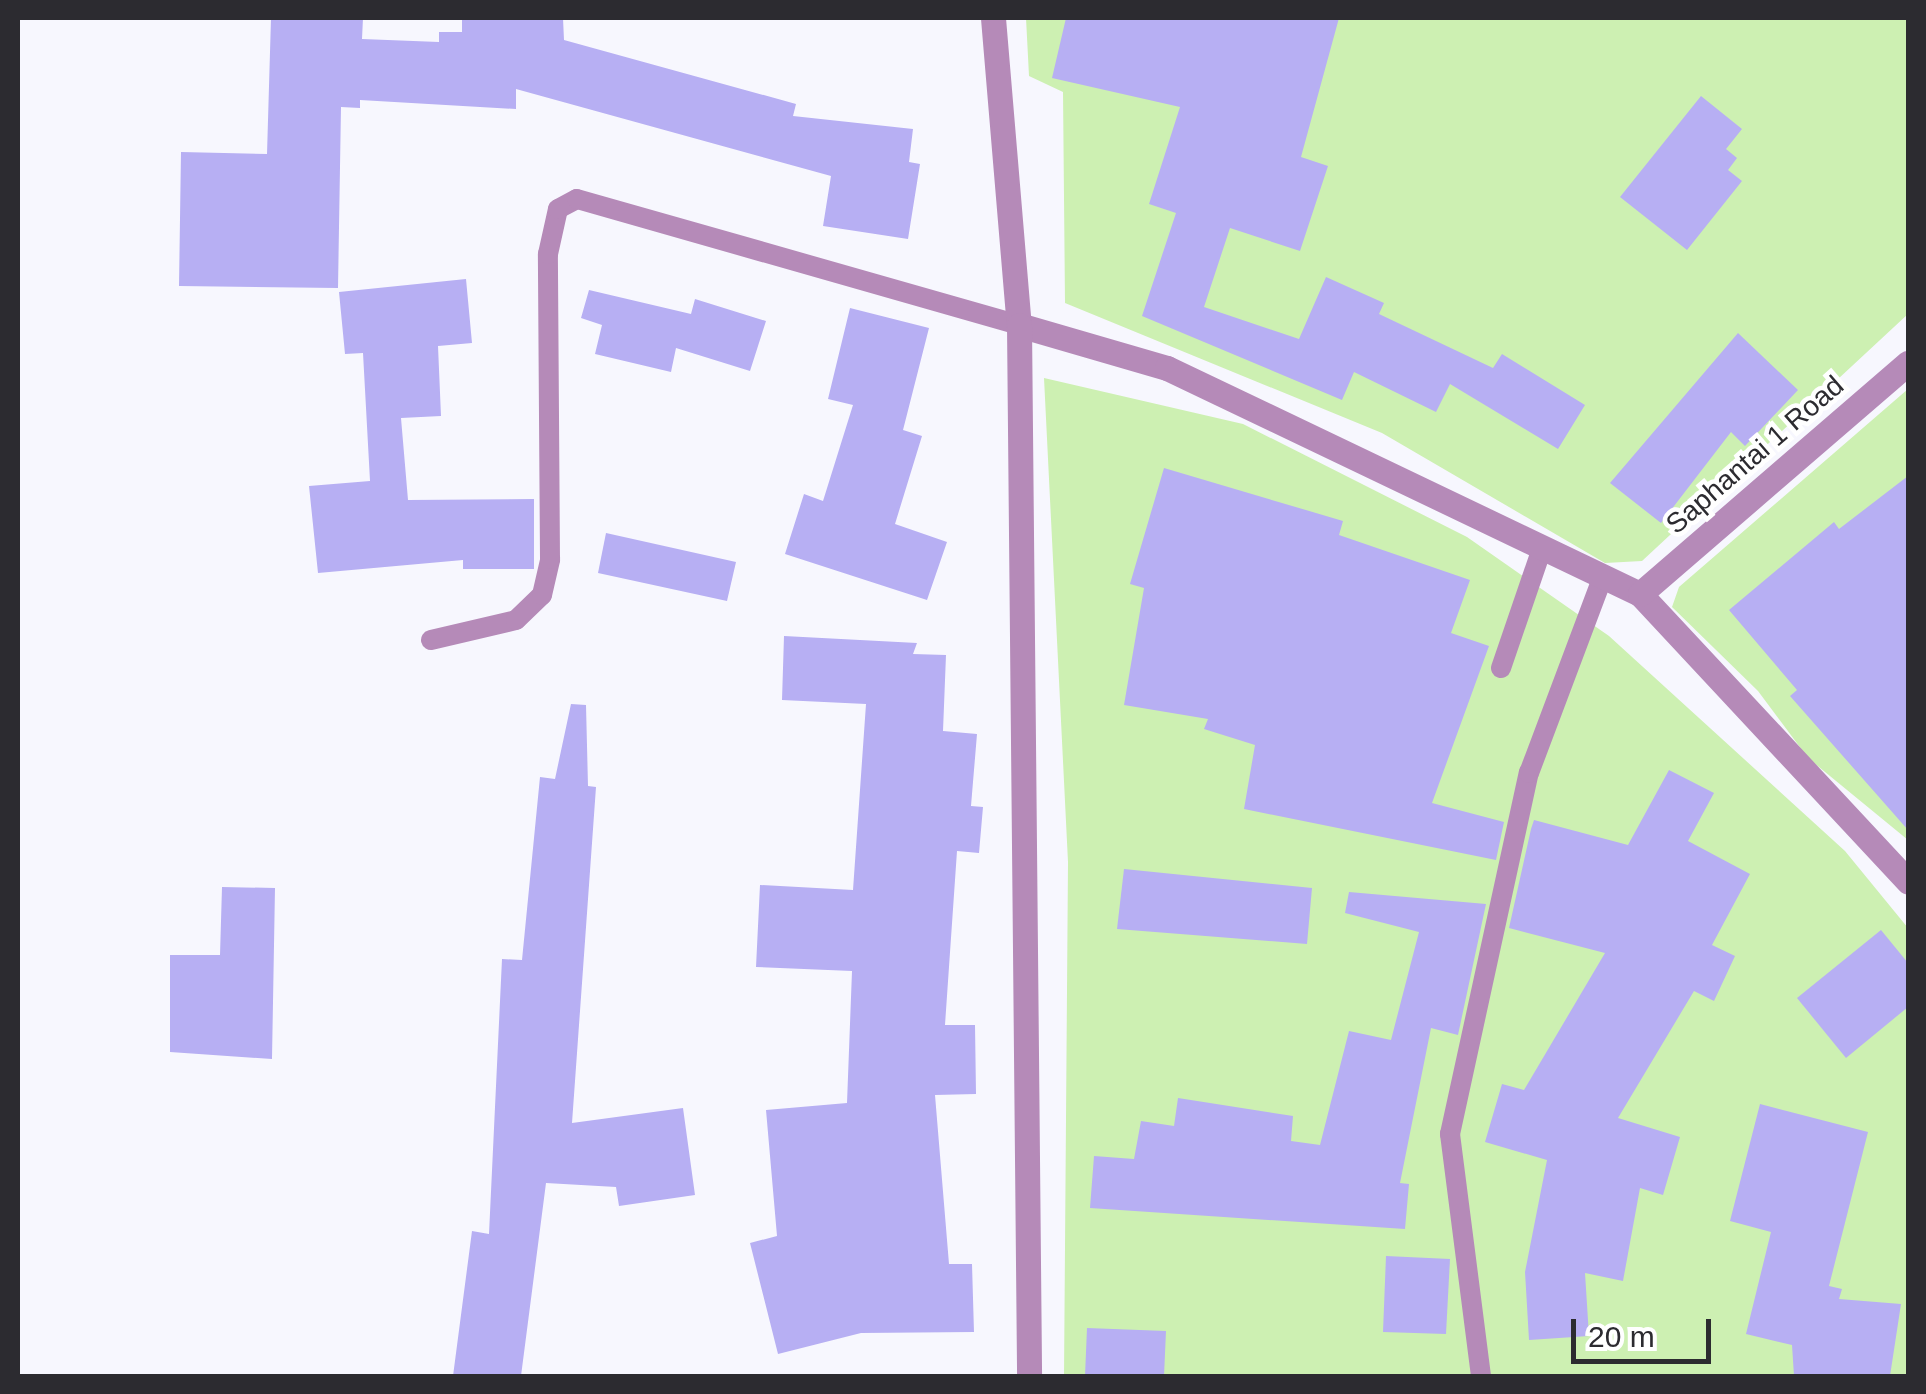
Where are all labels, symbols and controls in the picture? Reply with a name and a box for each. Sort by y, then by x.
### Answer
street label: Saphantai 1 Road [1659,369,1851,541]
scale bar [1576,1299,1716,1361]
text: 20 m [1588,1320,1655,1353]

